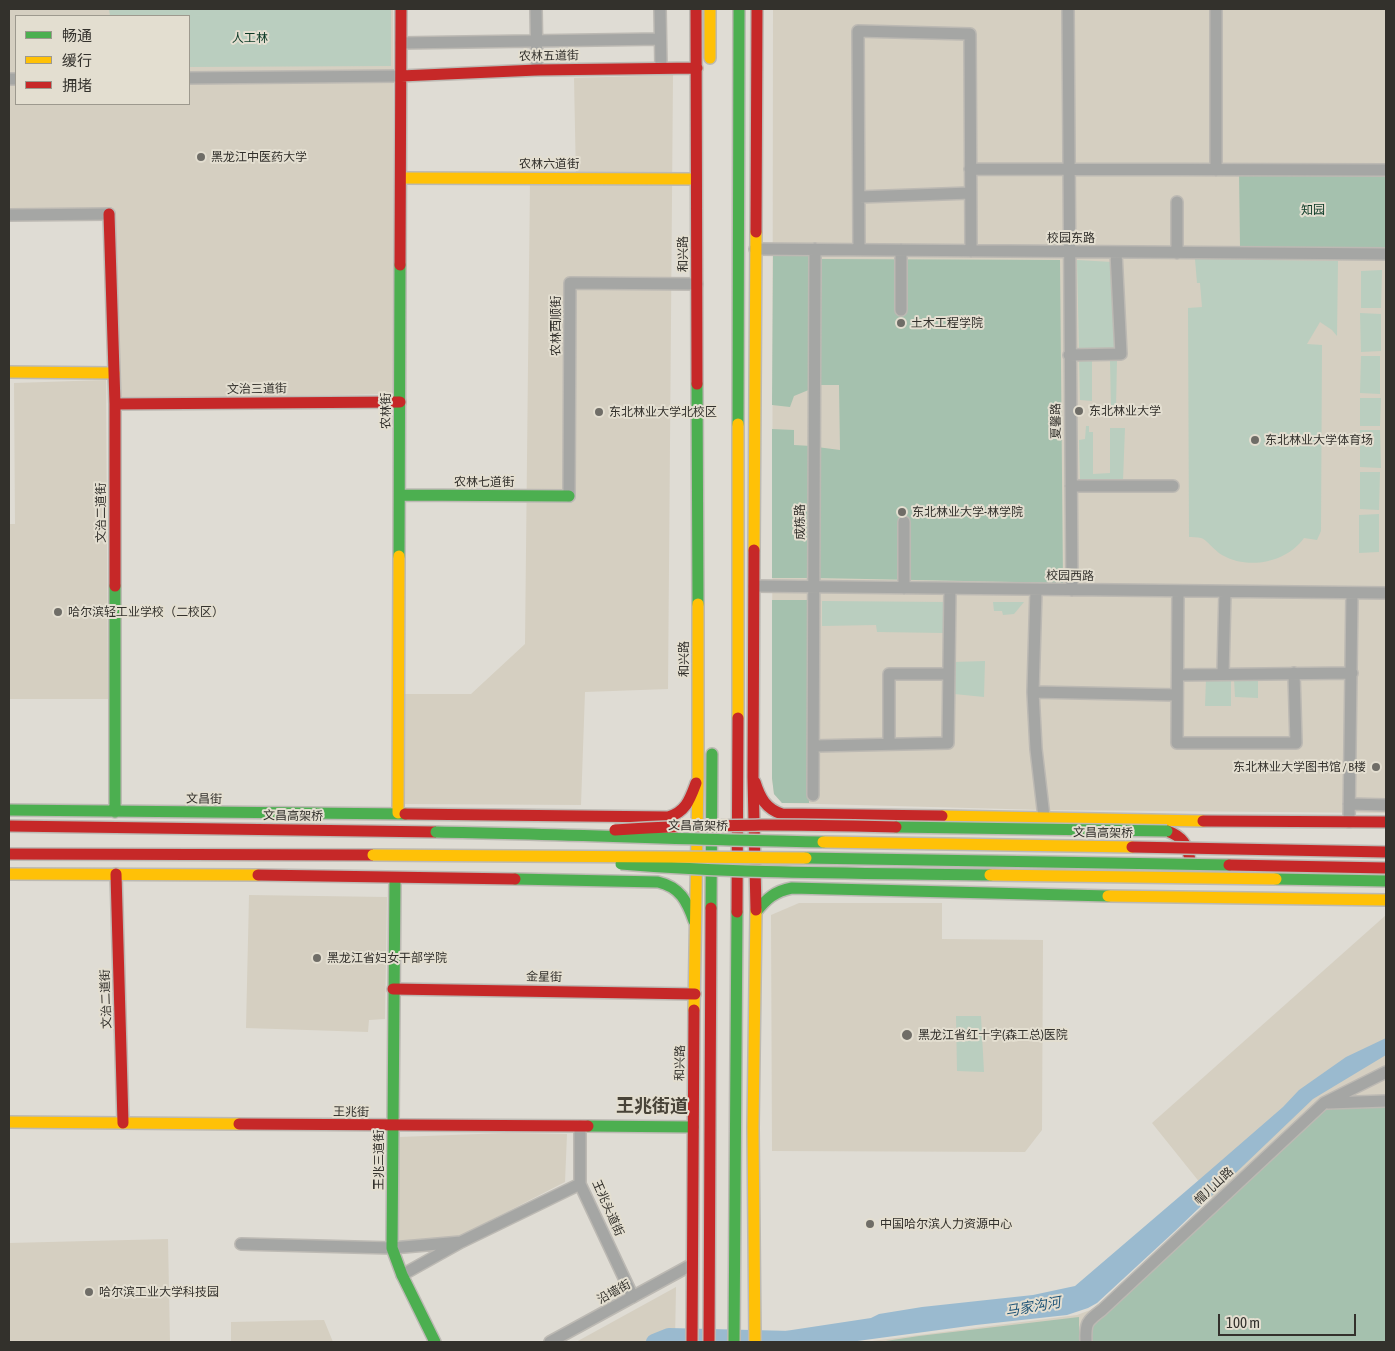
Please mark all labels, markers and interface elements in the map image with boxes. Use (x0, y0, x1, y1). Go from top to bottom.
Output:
legend (15, 15, 190, 105)
text: 畅通 (62, 27, 92, 44)
park label: 人工林 (232, 31, 268, 45)
street label: 农林五道街 (519, 48, 579, 64)
text: 缓行 (62, 52, 92, 69)
text: 拥堵 (62, 77, 92, 94)
place label: 黑龙江中医药大学 (211, 150, 307, 164)
marker: 黑龙江中医药大学 (195, 151, 207, 163)
street label: 农林六道街 (519, 157, 579, 171)
park label: 知园 (1301, 203, 1325, 217)
street label: 校园东路 (1047, 231, 1095, 245)
street label: 和兴路 (676, 236, 690, 272)
street label: 农林西顺街 (549, 296, 563, 356)
place label: 土木工程学院 (911, 316, 983, 330)
marker: 土木工程学院 (895, 317, 907, 329)
street label: 文治三道街 (227, 381, 287, 397)
street label: 农林街 (379, 393, 393, 429)
street label: 夏馨路 (1048, 403, 1064, 439)
place label: 东北林业大学 (1089, 404, 1161, 418)
place label: 东北林业大学北校区 (609, 405, 717, 419)
marker: 东北林业大学 (1073, 405, 1085, 417)
marker: 东北林业大学北校区 (593, 406, 605, 418)
place label: 东北林业大学体育场 (1265, 433, 1373, 447)
marker: 东北林业大学体育场 (1249, 434, 1261, 446)
street label: 农林七道街 (454, 475, 514, 489)
street label: 文治二道街 (94, 483, 108, 543)
street label: 成栋路 (793, 504, 807, 540)
place label: 东北林业大学-林学院 (912, 505, 1023, 519)
marker: 东北林业大学-林学院 (896, 506, 908, 518)
street label: 校园西路 (1046, 568, 1094, 584)
place label: 哈尔滨轻工业学校（二校区） (68, 605, 224, 619)
marker: 哈尔滨轻工业学校（二校区） (52, 606, 64, 618)
street label: 和兴路 (677, 641, 691, 677)
place label: 东北林业大学图书馆 / B楼 (1233, 760, 1366, 774)
marker: 东北林业大学图书馆 / B楼 (1370, 761, 1382, 773)
street label: 文昌街 (186, 791, 222, 807)
street label: 文昌高架桥 (263, 808, 323, 824)
street label: 文昌高架桥 (668, 818, 728, 834)
street label: 文昌高架桥 (1073, 825, 1133, 841)
place label: 黑龙江省妇女干部学院 (327, 951, 447, 965)
marker: 黑龙江省妇女干部学院 (311, 952, 323, 964)
street label: 文治二道街 (98, 969, 114, 1029)
street label: 金星街 (526, 969, 562, 985)
marker: 黑龙江省红十字(森工总)医院 (900, 1028, 914, 1042)
place label: 黑龙江省红十字(森工总)医院 (918, 1028, 1068, 1042)
street label: 和兴路 (672, 1045, 688, 1081)
district label: 王兆街道 (616, 1095, 688, 1117)
street label: 王兆街 (333, 1104, 369, 1120)
street label: 王兆三道街 (372, 1130, 386, 1190)
street label: 帽儿山路 (1192, 1164, 1236, 1208)
street label: 王兆头道街 (589, 1178, 627, 1238)
place label: 中国哈尔滨人力资源中心 (880, 1217, 1012, 1231)
marker: 中国哈尔滨人力资源中心 (864, 1218, 876, 1230)
street label: 沿墙街 (595, 1277, 633, 1307)
place label: 哈尔滨工业大学科技园 (99, 1285, 219, 1299)
marker: 哈尔滨工业大学科技园 (83, 1286, 95, 1298)
water label: 马家沟河 (1004, 1294, 1062, 1320)
scale bar (1220, 1304, 1358, 1336)
text: 100 m (1226, 1314, 1260, 1331)

